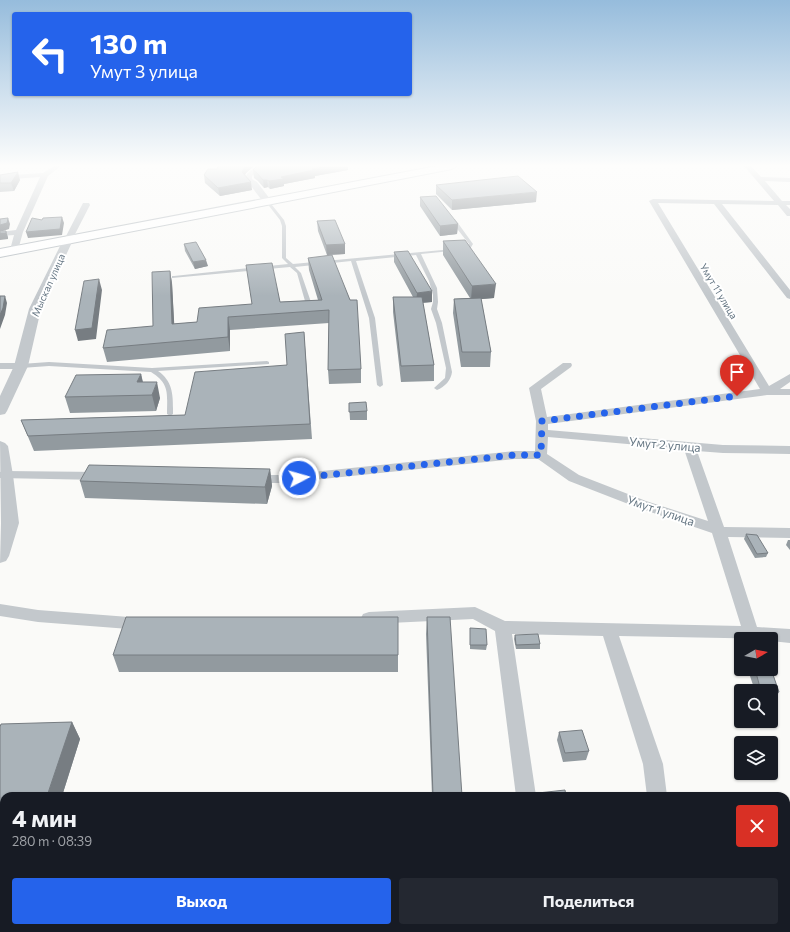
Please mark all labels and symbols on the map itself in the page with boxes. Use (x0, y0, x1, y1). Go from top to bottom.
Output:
street label: Мыскал улица (29, 252, 67, 318)
street label: Умут 11 улица (698, 261, 740, 321)
pin (720, 355, 754, 396)
street label: Умут 2 улица (629, 434, 701, 454)
position arrow (278, 457, 320, 499)
street label: Умут 1 улица (626, 492, 696, 528)
north arrow (734, 632, 778, 676)

